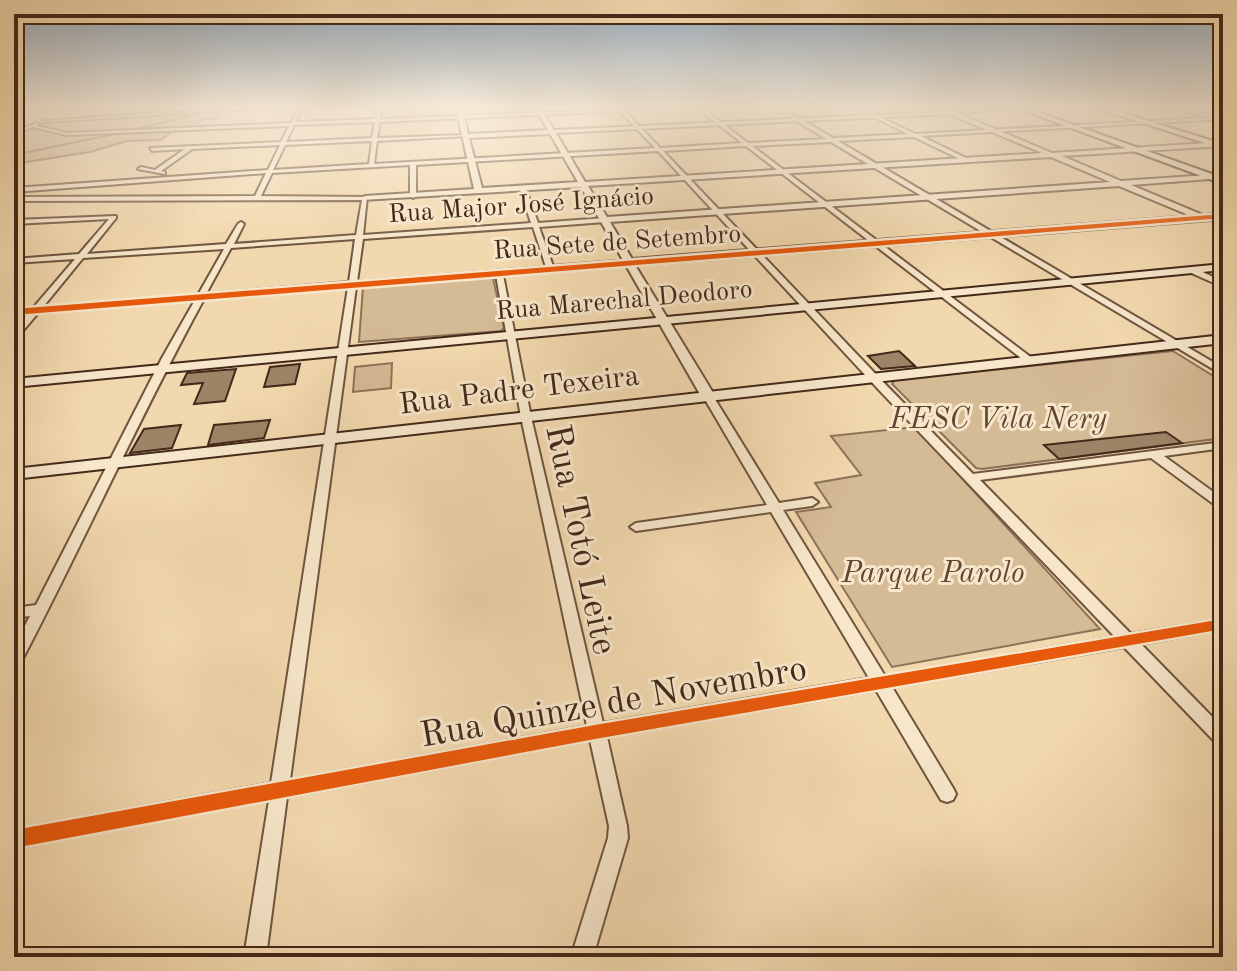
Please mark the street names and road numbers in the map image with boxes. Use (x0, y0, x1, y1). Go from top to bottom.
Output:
street label: Rua Major José Ignácio (387, 184, 655, 228)
street label: Rua Sete de Setembro (492, 221, 742, 265)
street label: Rua Marechal Deodoro (495, 277, 754, 325)
street label: Rua Padre Texeira (397, 361, 641, 421)
street label: Rua Totó Leite (537, 422, 621, 658)
street label: Rua Quinze de Novembro (418, 652, 810, 756)

